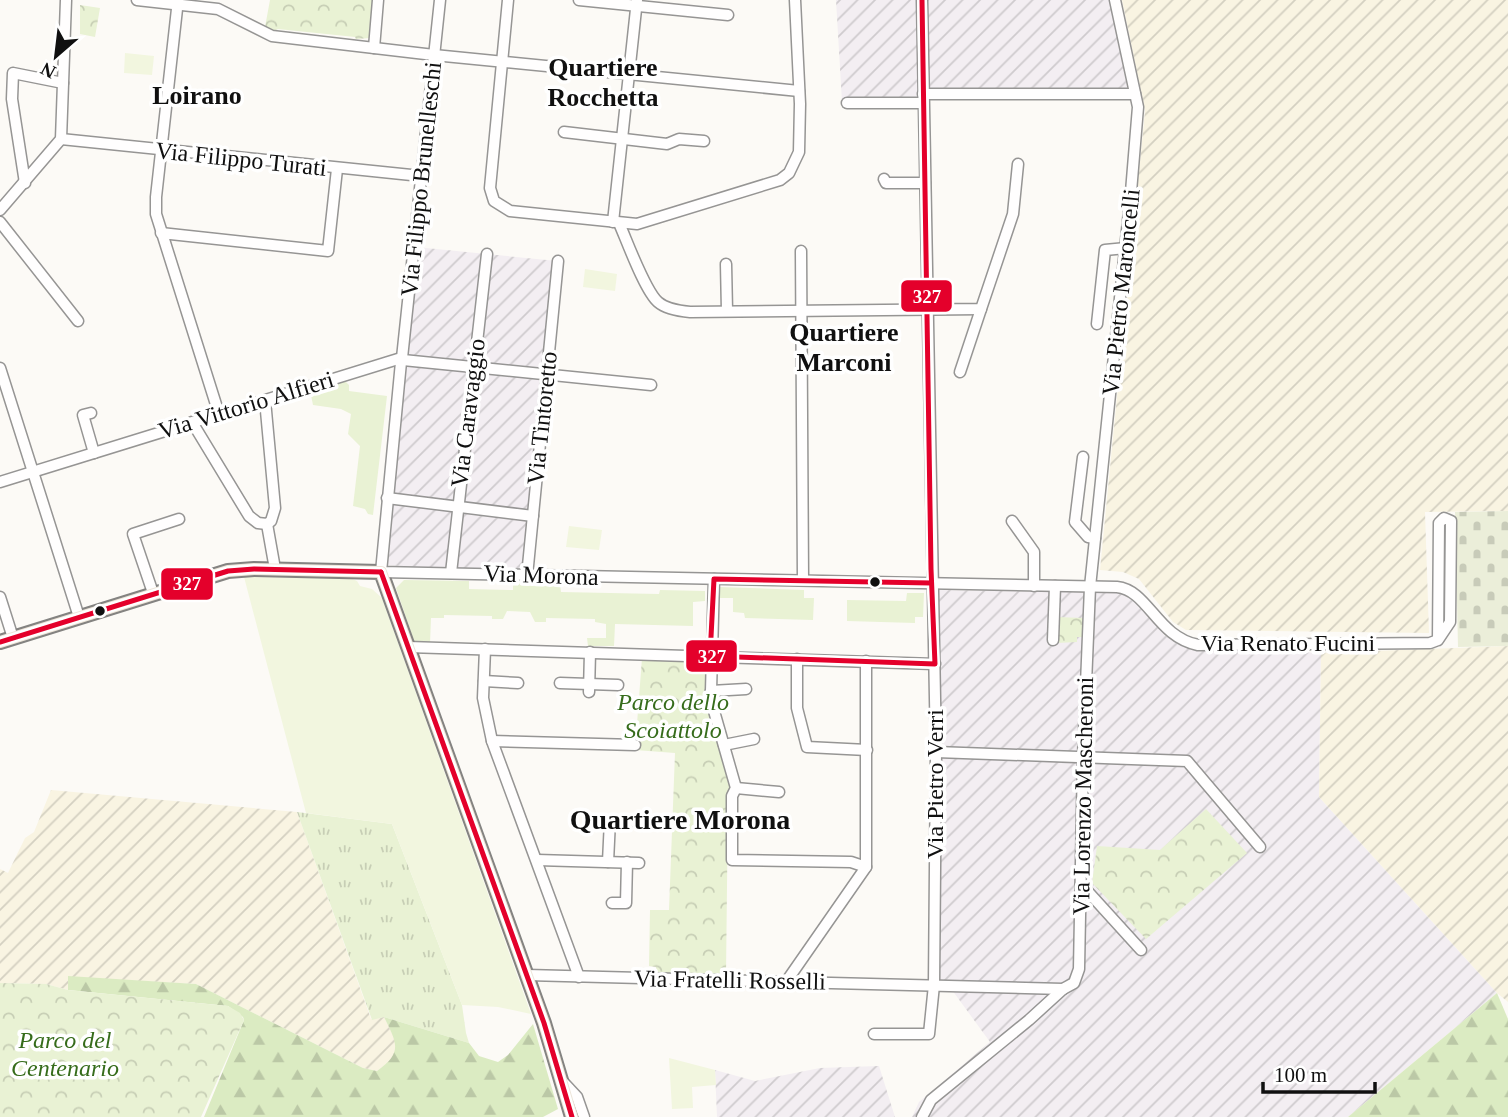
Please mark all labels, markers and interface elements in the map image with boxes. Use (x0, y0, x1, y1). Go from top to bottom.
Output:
north arrow (21, 21, 91, 91)
district label: Quartiere Rocchetta (547, 53, 659, 112)
text: N (37, 58, 59, 83)
street label: Via Filippo Brunelleschi (396, 60, 446, 298)
district label: Loirano (152, 81, 242, 110)
street label: Via Filippo Turati (154, 137, 328, 181)
street label: Via Pietro Maroncelli (1097, 187, 1145, 397)
line badge: 327 (900, 279, 953, 313)
text: 327 (913, 286, 942, 307)
district label: Quartiere Marconi (789, 318, 899, 377)
street label: Via Caravaggio (446, 337, 490, 489)
street label: Via Tintoretto (522, 350, 562, 486)
street label: Via Vittorio Alfieri (155, 366, 337, 444)
street label: Via Morona (483, 560, 599, 590)
line badge: 327 (160, 567, 214, 601)
text: 327 (173, 573, 202, 594)
unlabelled marker (868, 575, 882, 589)
unlabelled marker (93, 604, 107, 618)
street label: Via Renato Fucini (1201, 630, 1376, 656)
line badge: 327 (685, 639, 738, 673)
text: 327 (698, 646, 727, 667)
street label: Via Lorenzo Mascheroni (1068, 676, 1098, 915)
park label: Parco dello Scoiattolo (616, 689, 729, 743)
street label: Via Pietro Verri (922, 709, 948, 859)
district label: Quartiere Morona (570, 804, 790, 835)
street label: Via Fratelli Rosselli (634, 965, 826, 995)
park label: Parco del Centenario (11, 1027, 119, 1081)
scale bar (1263, 1050, 1375, 1094)
text: 100 m (1274, 1063, 1327, 1087)

